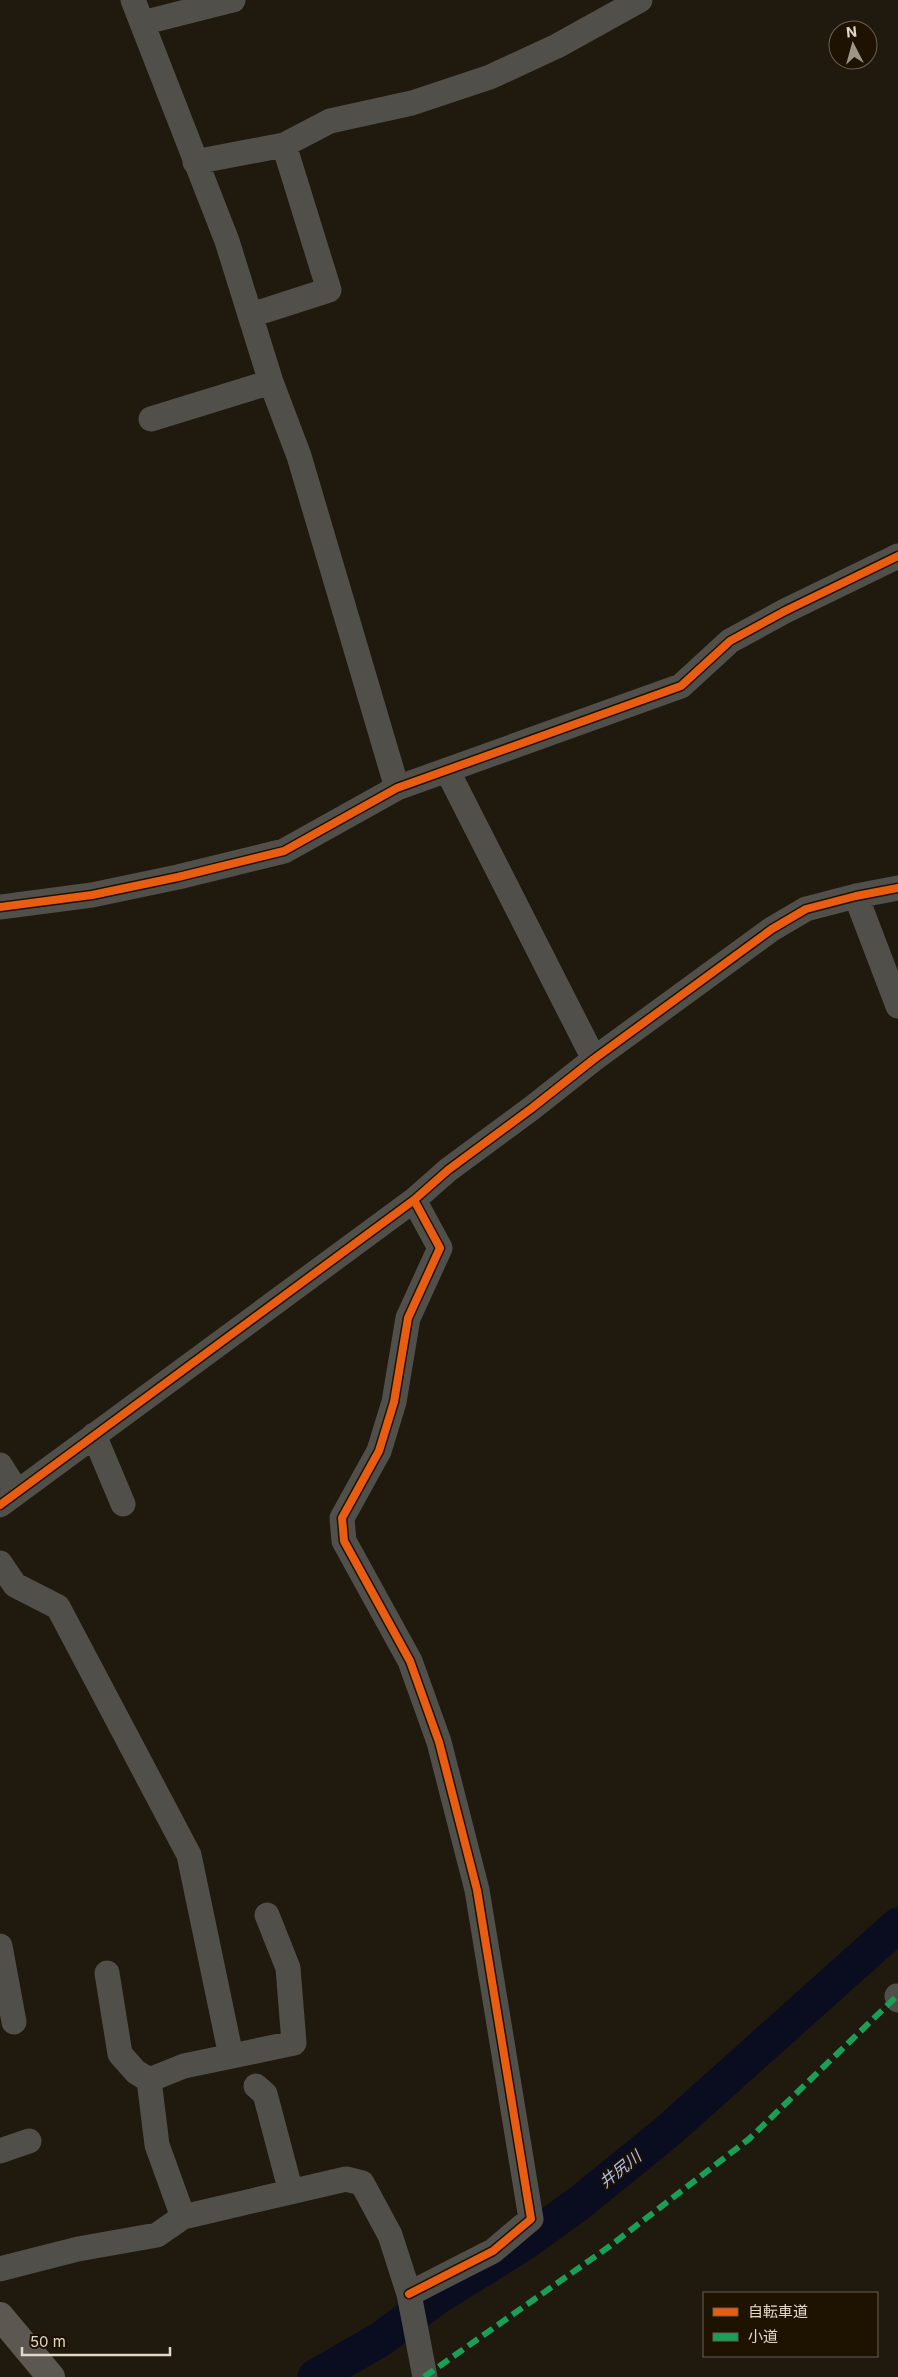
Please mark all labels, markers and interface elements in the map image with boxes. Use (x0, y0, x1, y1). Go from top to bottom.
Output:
north arrow (828, 20, 878, 70)
text: N (845, 23, 858, 41)
water label: 井尻川 (595, 2145, 646, 2192)
legend (703, 2292, 878, 2357)
text: 自転車道 (748, 2302, 808, 2321)
scale bar (22, 2324, 170, 2356)
text: 小道 (748, 2327, 778, 2346)
text: 50 m (30, 2332, 66, 2351)

